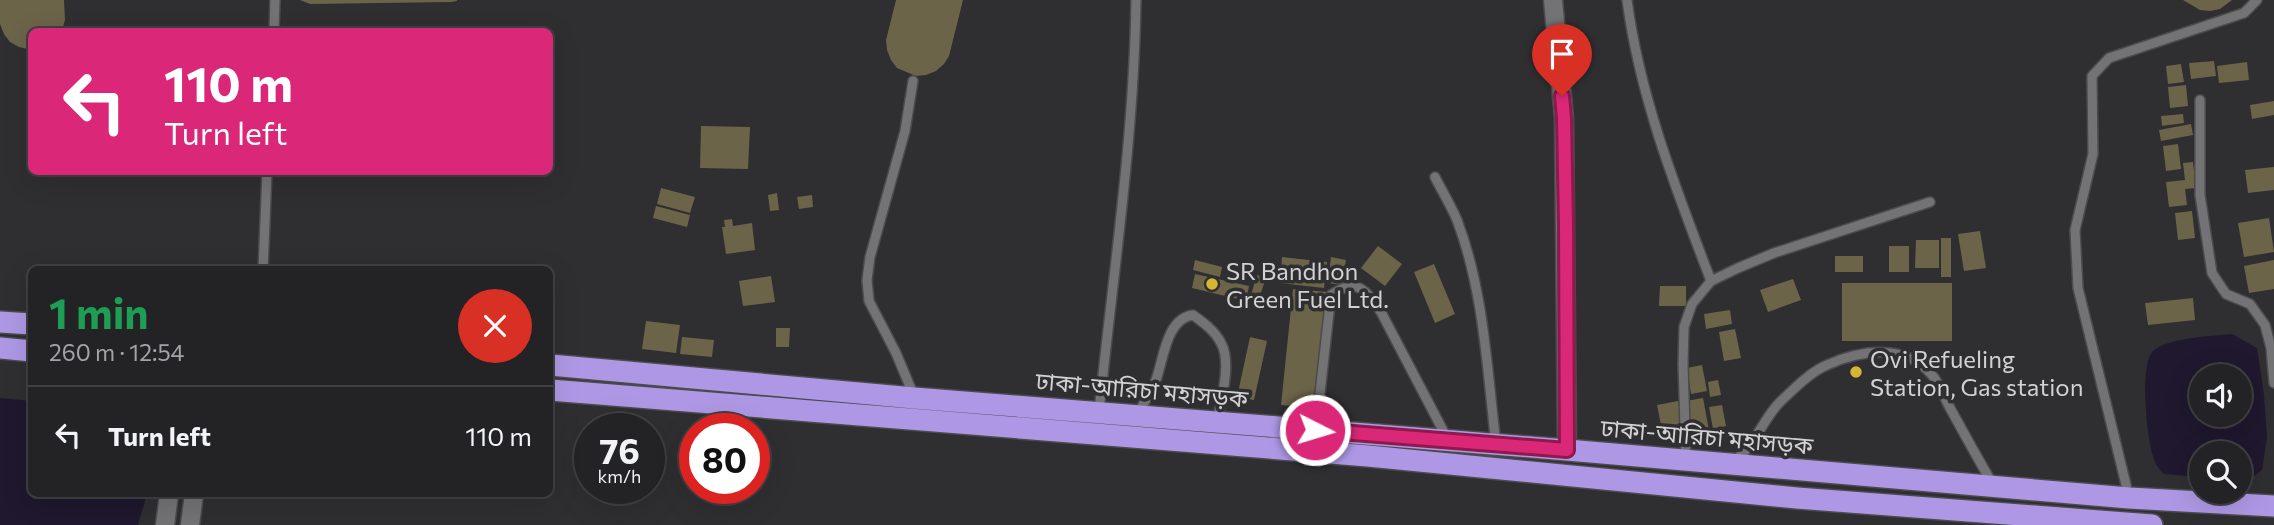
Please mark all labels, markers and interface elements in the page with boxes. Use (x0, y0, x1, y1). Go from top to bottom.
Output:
pin (1532, 24, 1592, 96)
icon: arrive (1543, 35, 1581, 73)
text: 110 m (164, 52, 293, 112)
icon: left (49, 56, 140, 147)
text: Turn left (164, 112, 288, 152)
place label: SR Bandhon Green Fuel Ltd. (1226, 256, 1389, 313)
marker: SR Bandhon Green Fuel Ltd. (1204, 276, 1220, 292)
text: 1 min (49, 286, 149, 338)
button: close (458, 289, 532, 363)
text: 260 m · 12:54 (49, 338, 184, 366)
place label: Ovi Refueling Station, Gas station (1870, 344, 2083, 401)
marker: Ovi Refueling Station, Gas station (1848, 364, 1864, 380)
map controls (2189, 364, 2252, 504)
button: sound (2189, 364, 2252, 427)
street label: ঢাকা-আরিচা মহাসড়ক (1034, 365, 1250, 413)
position arrow (1278, 393, 1352, 467)
street label: ঢাকা-আরিচা মহাসড়ক (1599, 412, 1815, 460)
speed limit sign: 80 (679, 413, 770, 504)
icon: left (49, 416, 87, 454)
text: Turn left (108, 420, 211, 451)
text: 110 m (465, 420, 532, 451)
text: 76 (599, 428, 640, 471)
button: search (2189, 441, 2252, 504)
text: km/h (598, 465, 641, 487)

